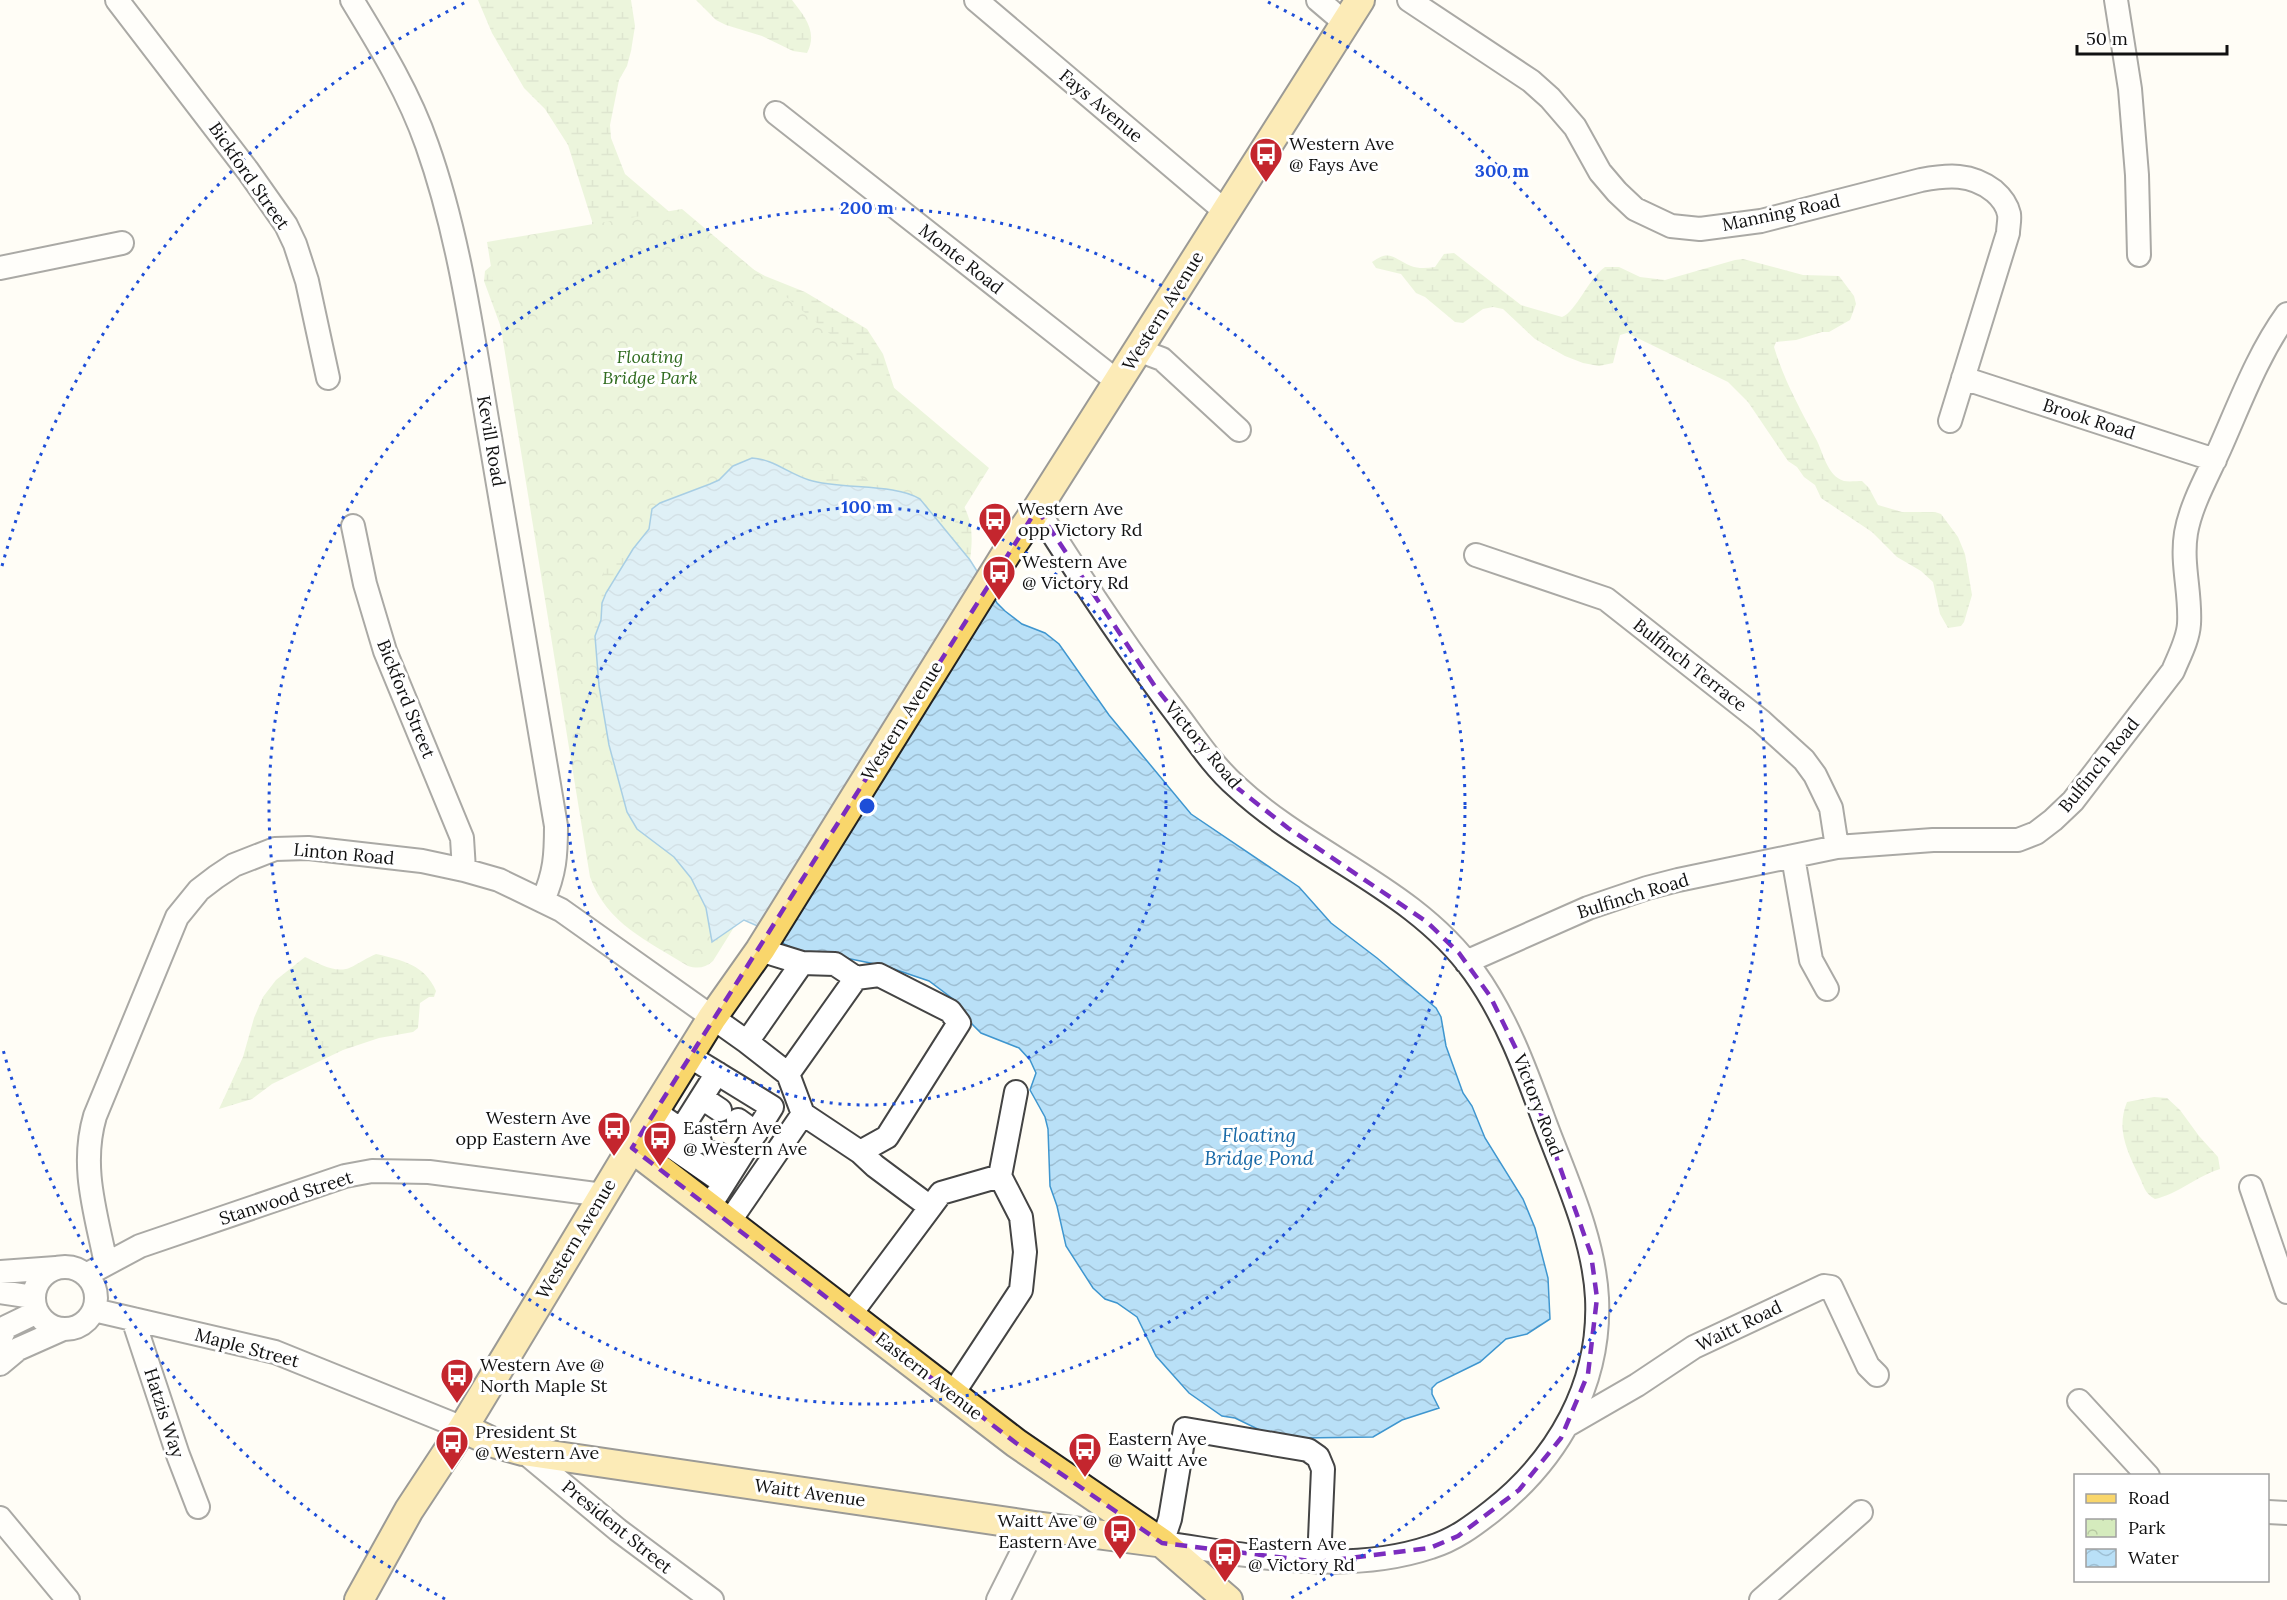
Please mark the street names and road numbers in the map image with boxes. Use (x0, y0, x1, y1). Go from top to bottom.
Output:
street label: Fays Avenue (1055, 64, 1148, 147)
street label: Bickford Street (204, 117, 295, 234)
street label: Manning Road (1720, 189, 1842, 236)
street label: Monte Road (914, 218, 1008, 299)
street label: Western Avenue (1117, 247, 1209, 375)
street label: Brook Road (2040, 393, 2139, 444)
street label: Kevill Road (472, 394, 511, 489)
street label: Bulfinch Terrace (1629, 613, 1752, 716)
street label: Bickford Street (372, 636, 441, 762)
street label: Western Avenue (856, 657, 948, 785)
street label: Victory Road (1159, 695, 1247, 793)
street label: Bulfinch Road (2053, 712, 2144, 817)
street label: Linton Road (293, 838, 396, 869)
street label: Bulfinch Road (1574, 868, 1692, 923)
street label: Victory Road (1508, 1050, 1569, 1159)
street label: Stanwood Street (216, 1165, 355, 1230)
street label: Western Avenue (531, 1174, 621, 1303)
street label: Waitt Road (1692, 1295, 1786, 1356)
street label: Maple Street (192, 1323, 302, 1372)
street label: Eastern Avenue (871, 1326, 988, 1425)
street label: Hatzis Way (139, 1365, 190, 1461)
street label: Waitt Avenue (753, 1473, 867, 1512)
street label: President Street (557, 1475, 677, 1578)

